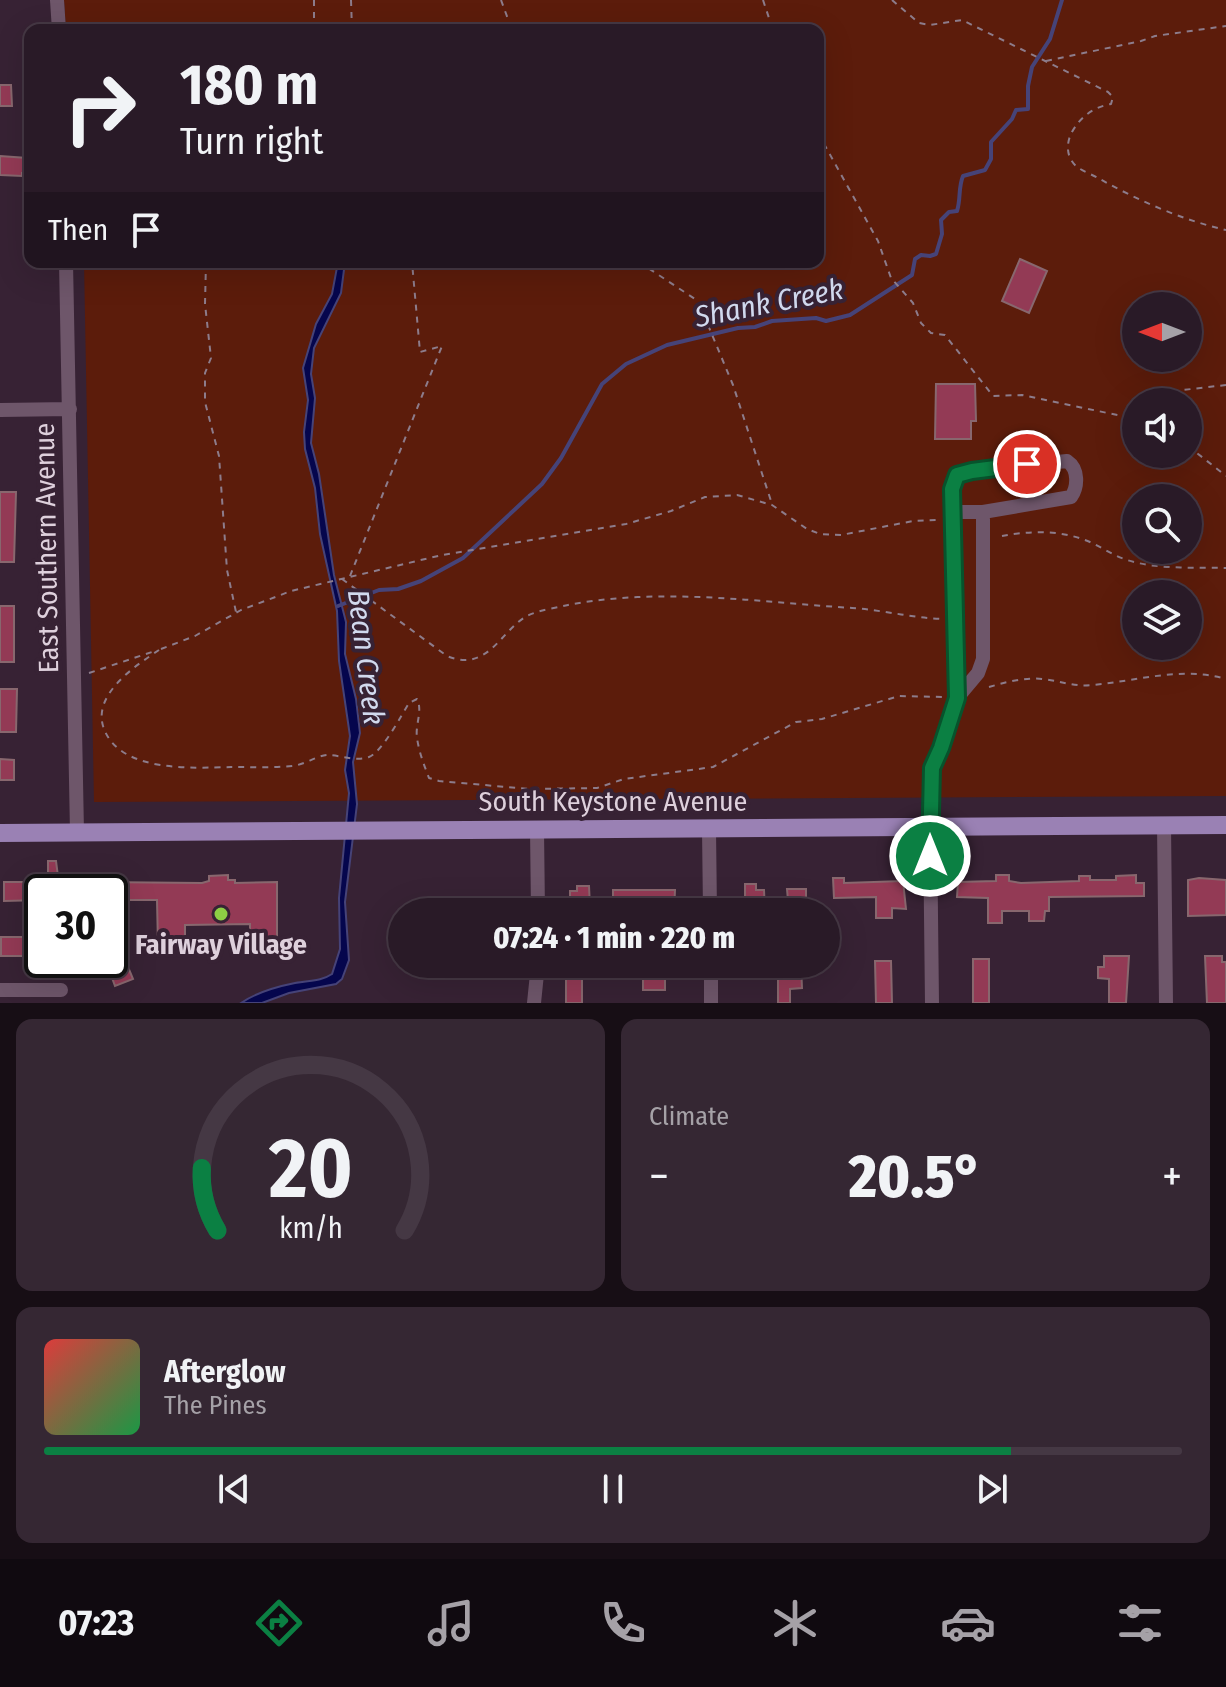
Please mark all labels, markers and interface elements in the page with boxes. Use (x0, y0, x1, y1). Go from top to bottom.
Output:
text: 180 m (180, 52, 318, 119)
icon: right (48, 56, 152, 160)
text: Turn right (180, 120, 323, 164)
icon: arrive (124, 208, 168, 252)
text: Then (48, 212, 108, 248)
water label: Shank Creek (691, 271, 847, 335)
north arrow (1122, 292, 1202, 372)
map controls (1122, 292, 1202, 660)
button: sound (1122, 388, 1202, 468)
street label: East Southern Avenue (28, 423, 65, 673)
pin (993, 430, 1061, 498)
icon: arrive (1005, 442, 1049, 486)
button: search (1122, 484, 1202, 564)
button: layers (1122, 580, 1202, 660)
water label: Bean Creek (340, 587, 392, 727)
street label: South Keystone Avenue (479, 785, 747, 818)
position arrow (888, 814, 972, 898)
speed limit sign: 30 (24, 874, 128, 978)
marker: Fairway Village (212, 905, 230, 923)
text: 07:24 · 1 min · 220 m (493, 920, 735, 956)
place label: Fairway Village (135, 928, 307, 961)
text: Climate (649, 1101, 729, 1132)
text: 20 (268, 1119, 352, 1219)
text: 20.5° (849, 1141, 982, 1213)
text: − (649, 1150, 669, 1203)
text: + (1162, 1150, 1182, 1203)
text: km/h (279, 1211, 342, 1246)
text: Afterglow (164, 1354, 286, 1390)
text: The Pines (164, 1390, 267, 1421)
icon: previous (212, 1467, 256, 1511)
icon: pause (591, 1467, 635, 1511)
icon: next (970, 1467, 1014, 1511)
icon: directions (251, 1595, 307, 1651)
icon: music (423, 1595, 479, 1651)
icon: phone (595, 1595, 651, 1651)
icon: climate (767, 1595, 823, 1651)
icon: car (940, 1595, 996, 1651)
icon: filters (1112, 1595, 1168, 1651)
text: 07:23 (58, 1601, 134, 1645)

